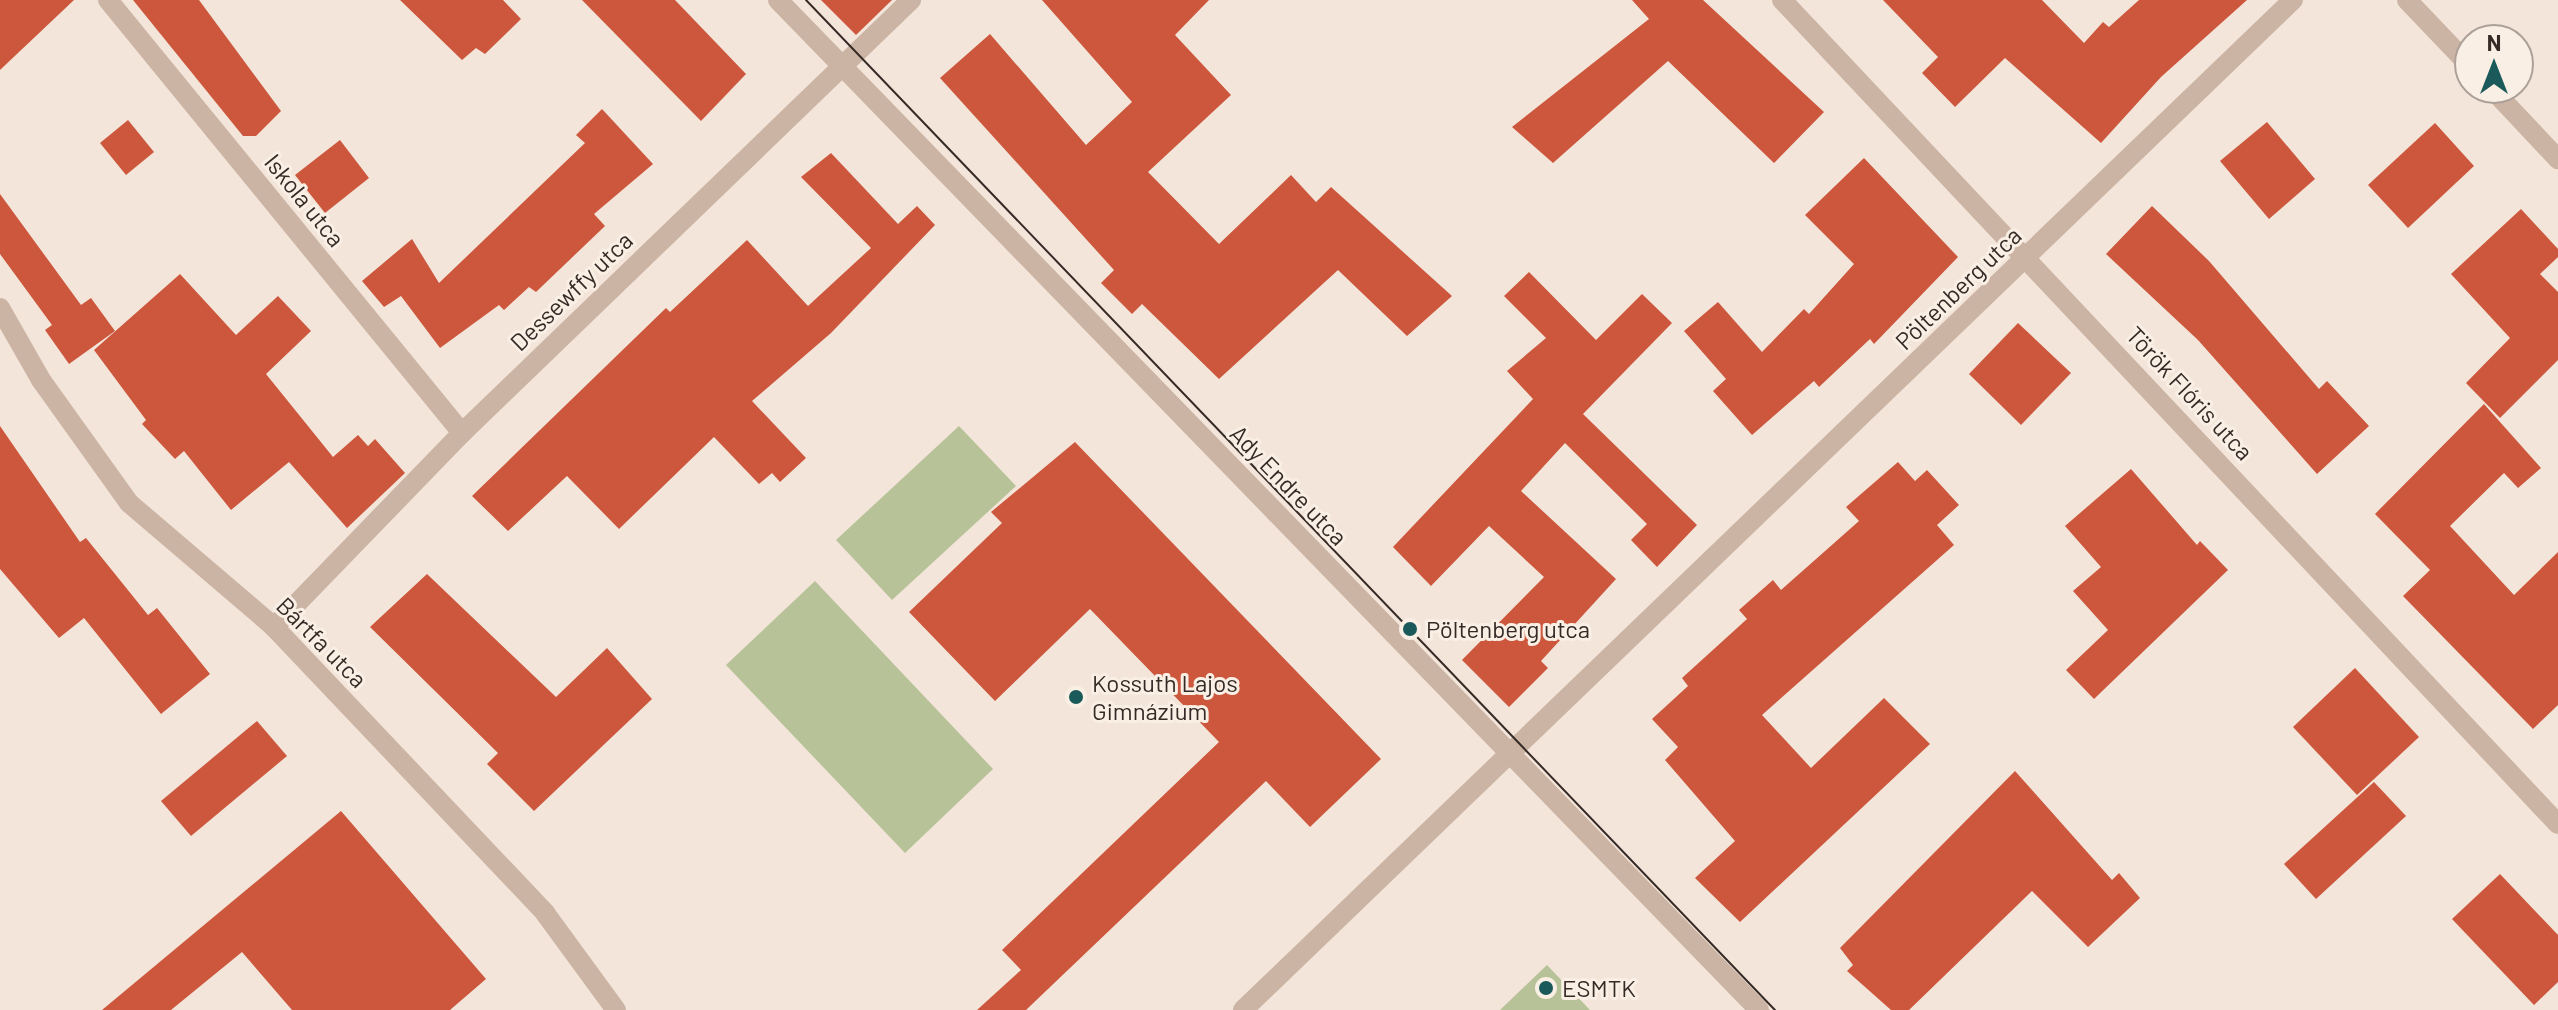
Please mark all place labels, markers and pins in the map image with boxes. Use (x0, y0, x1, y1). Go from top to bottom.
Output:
place label: Pöltenberg utca (1426, 615, 1590, 643)
marker: Pöltenberg utca (1401, 620, 1419, 638)
place label: Kossuth Lajos Gimnázium (1092, 669, 1238, 725)
marker: Kossuth Lajos Gimnázium (1067, 688, 1085, 706)
place label: ESMTK (1562, 974, 1636, 1002)
marker: ESMTK (1537, 979, 1555, 997)

